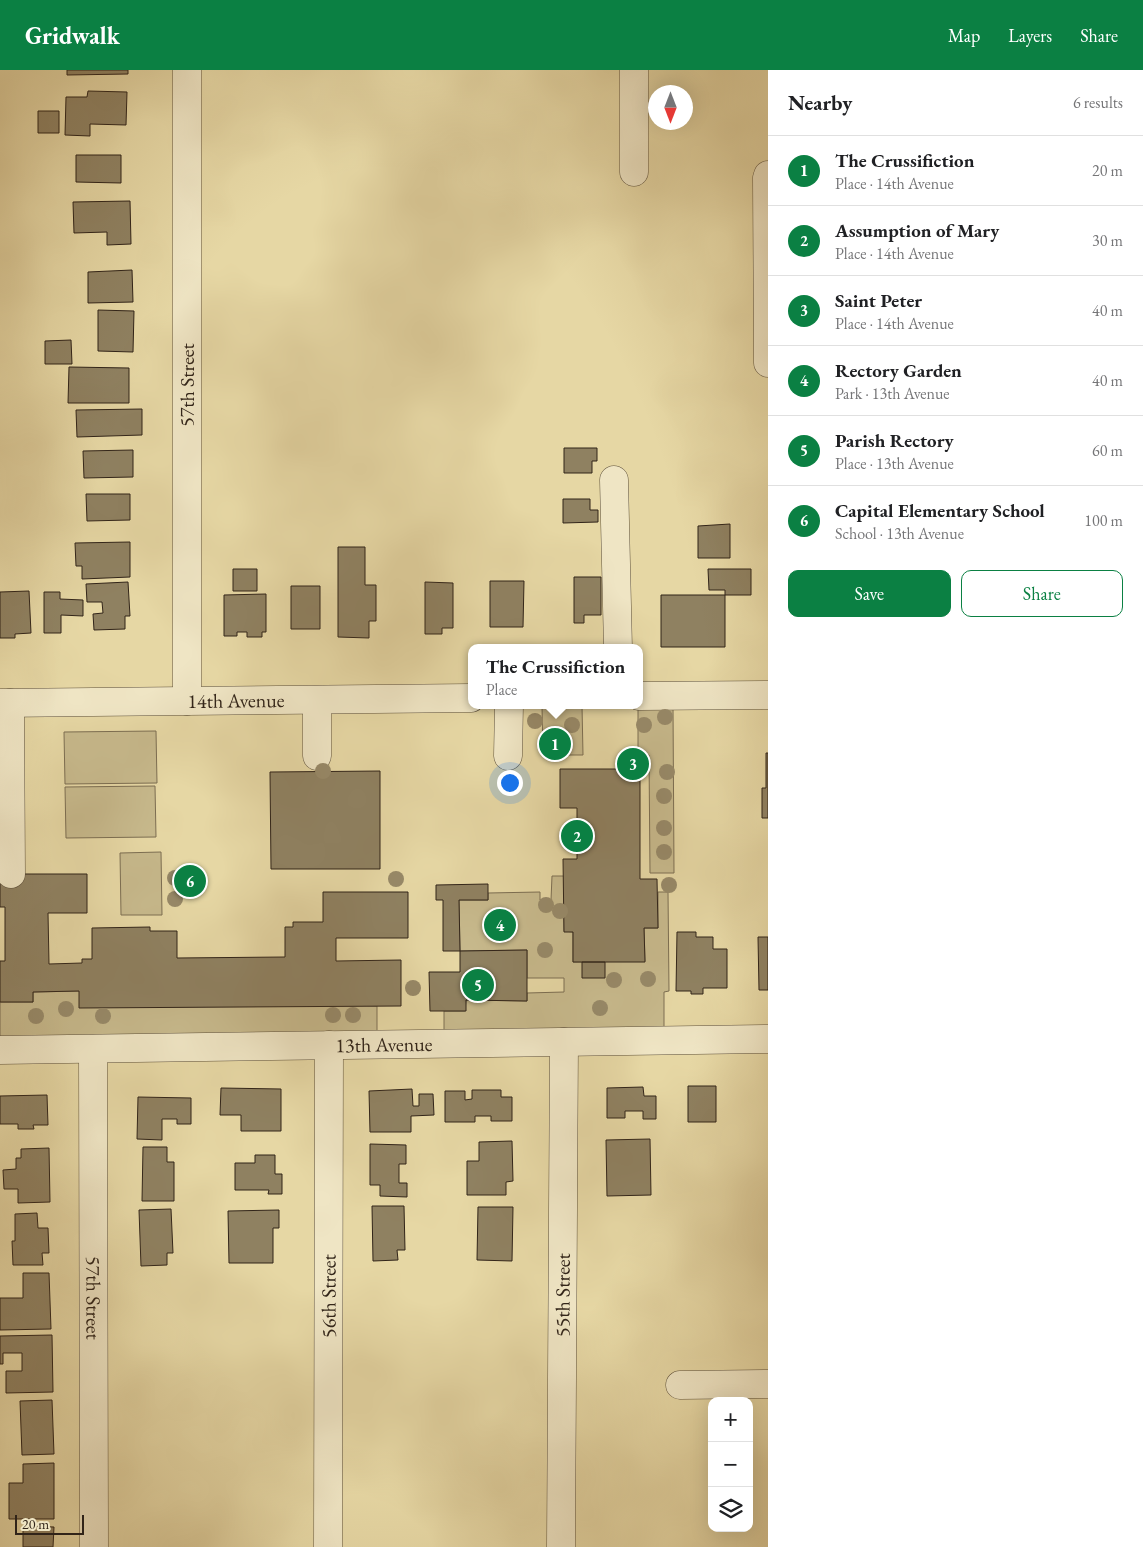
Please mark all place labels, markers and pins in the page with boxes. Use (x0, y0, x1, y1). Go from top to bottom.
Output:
pin: 1 (539, 725, 571, 763)
pin: 3 (617, 745, 649, 783)
pin: 2 (561, 817, 593, 855)
pin: 6 (174, 862, 206, 900)
pin: 4 (484, 906, 516, 944)
pin: 5 (462, 966, 494, 1004)

